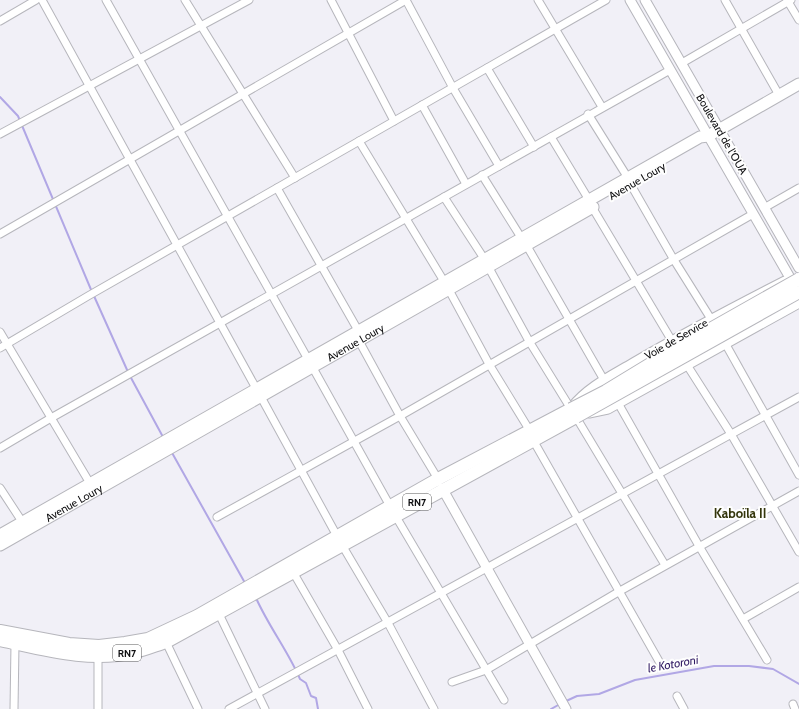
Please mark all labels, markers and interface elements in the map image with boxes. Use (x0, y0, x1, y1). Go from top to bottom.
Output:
street label: Boulevard de l'OUA (693, 91, 751, 177)
street label: Avenue Loury (606, 159, 668, 203)
street label: Voie de Service (642, 315, 710, 363)
street label: Avenue Loury (324, 320, 387, 364)
street label: Avenue Loury (43, 481, 105, 525)
road number: RN7 (403, 494, 431, 510)
district label: Kaboïla II (714, 505, 766, 521)
road number: RN7 (113, 645, 141, 661)
water label: le Kotoroni (646, 652, 700, 675)

